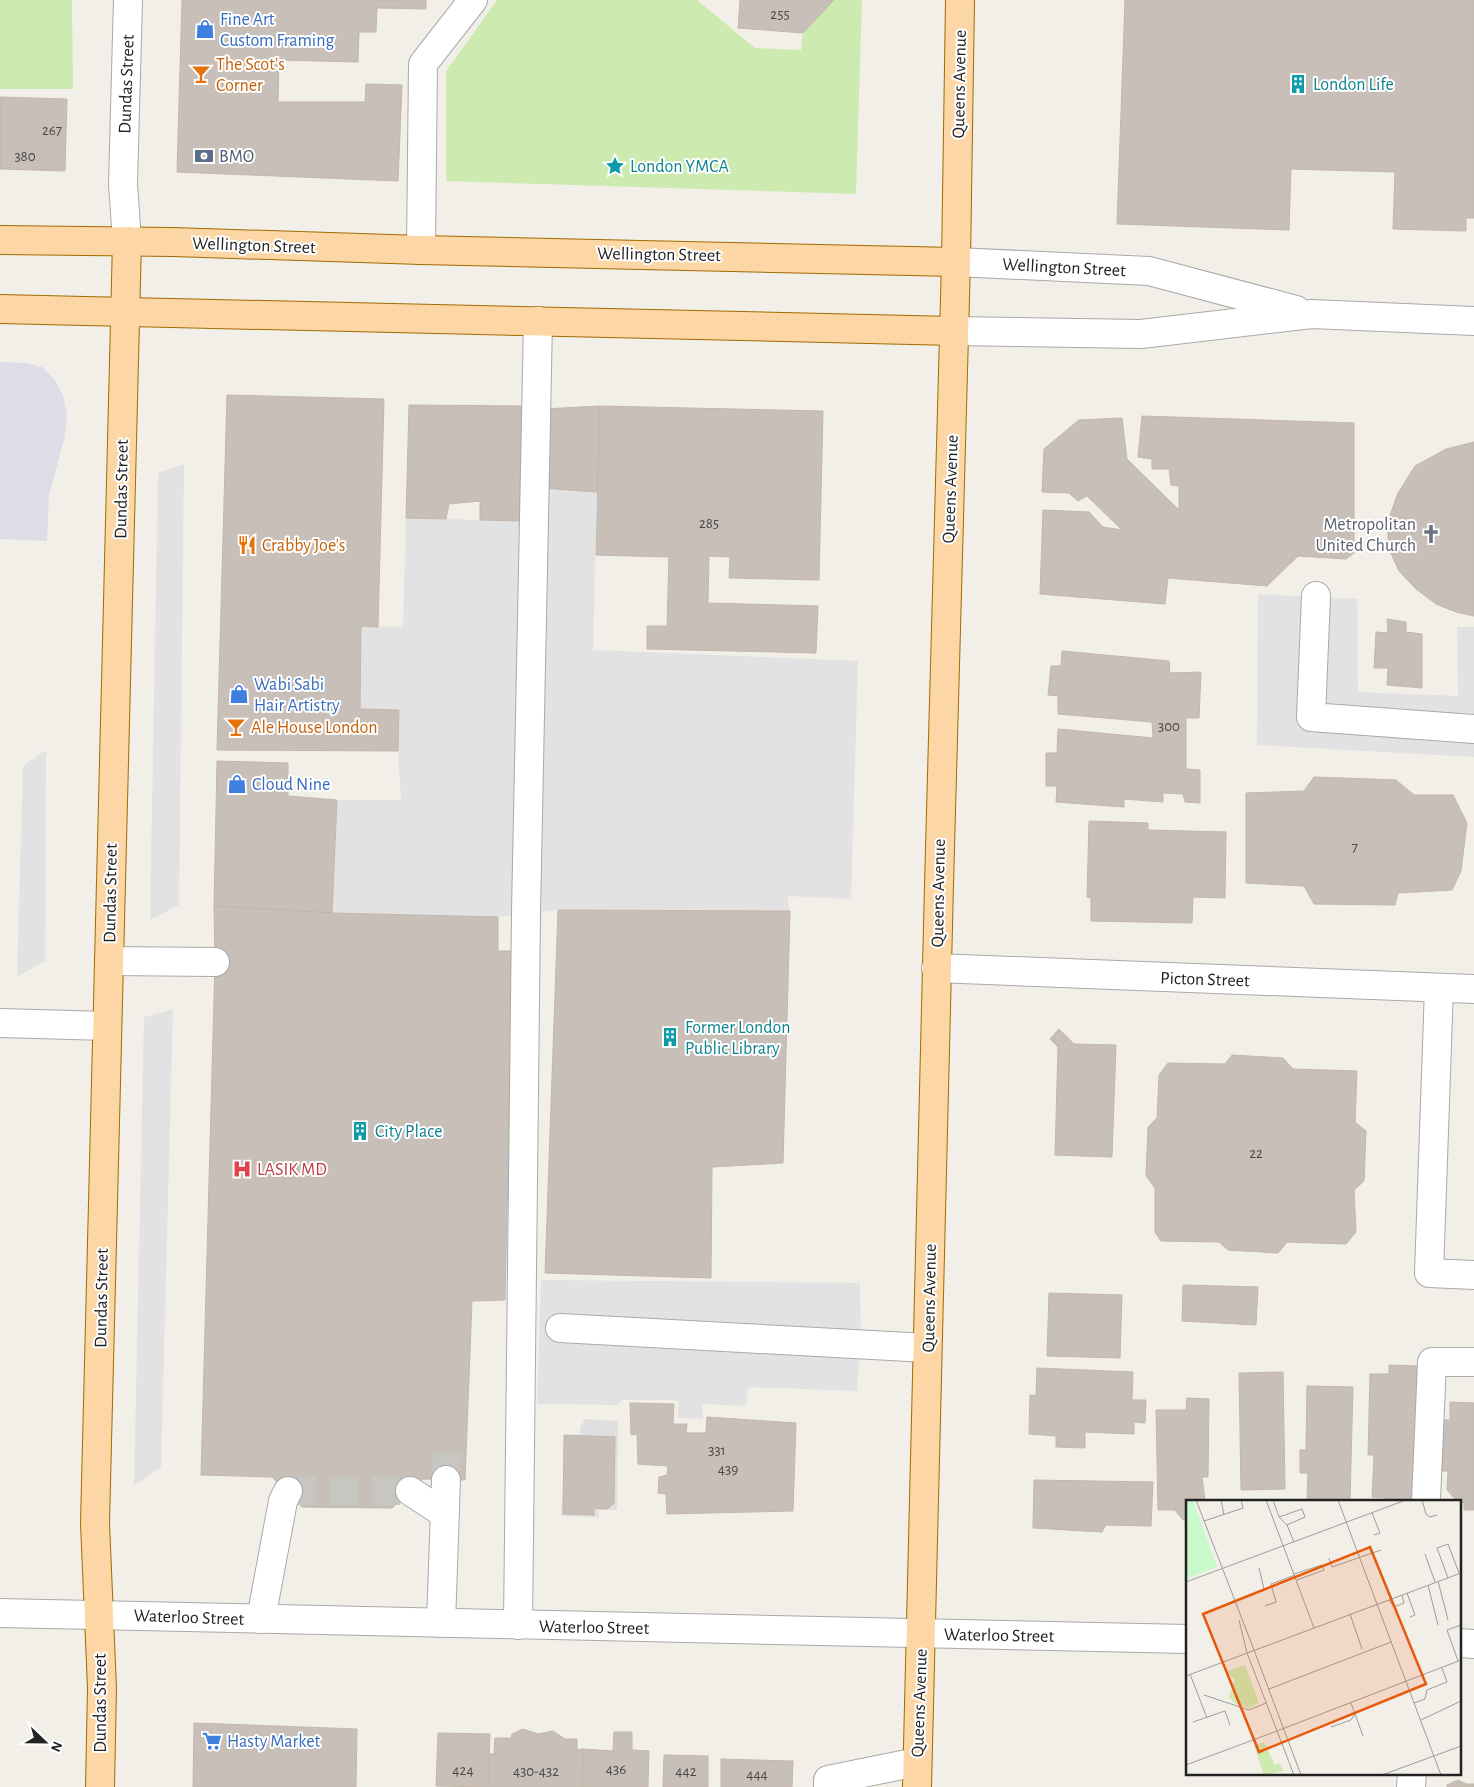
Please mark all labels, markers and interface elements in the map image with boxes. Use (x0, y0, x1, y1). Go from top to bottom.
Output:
house number: 255 (770, 7, 790, 22)
place label: Fine Art Custom Framing (220, 11, 334, 50)
shop icon: Fine Art Custom Framing (194, 18, 216, 40)
street label: Queens Avenue (950, 30, 970, 138)
street label: Dundas Street (116, 34, 138, 134)
place label: The Scot's Corner (216, 56, 285, 95)
bar icon: The Scot's Corner (190, 63, 212, 85)
building icon: London Life (1287, 73, 1309, 95)
place label: London Life (1313, 76, 1394, 94)
house number: 267 (42, 123, 62, 138)
bank icon: BMO (193, 145, 215, 167)
place label: BMO (219, 148, 254, 166)
house number: 380 (14, 149, 36, 164)
place icon: London YMCA (604, 155, 626, 177)
place label: London YMCA (630, 158, 729, 176)
street label: Wellington Street (192, 235, 316, 257)
street label: Wellington Street (597, 245, 721, 265)
street label: Wellington Street (1002, 256, 1126, 280)
street label: Queens Avenue (940, 434, 962, 544)
street label: Dundas Street (112, 439, 132, 539)
house number: 285 (699, 516, 719, 531)
place label: Metropolitan United Church (1316, 516, 1416, 555)
church icon: Metropolitan United Church (1420, 523, 1442, 545)
restaurant icon: Crabby Joe's (236, 534, 258, 556)
place label: Crabby Joe's (262, 537, 345, 555)
place label: Wabi Sabi Hair Artistry (254, 676, 340, 715)
shop icon: Wabi Sabi Hair Artistry (228, 683, 250, 705)
bar icon: Ale House London (225, 716, 247, 738)
place label: Ale House London (251, 719, 377, 737)
house number: 300 (1158, 719, 1180, 734)
shop icon: Cloud Nine (226, 773, 248, 795)
place label: Cloud Nine (252, 776, 330, 794)
street label: Queens Avenue (929, 839, 949, 947)
house number: 7 (1352, 840, 1358, 855)
street label: Dundas Street (101, 843, 121, 943)
street label: Picton Street (1160, 969, 1250, 991)
place label: Former London Public Library (685, 1019, 791, 1058)
building icon: Former London Public Library (659, 1026, 681, 1048)
building icon: City Place (349, 1120, 371, 1142)
place label: City Place (375, 1123, 442, 1141)
house number: 22 (1249, 1146, 1263, 1161)
hospital icon: LASIK MD (231, 1158, 253, 1180)
place label: LASIK MD (257, 1161, 327, 1179)
street label: Queens Avenue (920, 1244, 940, 1352)
street label: Dundas Street (92, 1248, 112, 1348)
house number: 331 (708, 1443, 726, 1458)
house number: 439 (718, 1462, 738, 1477)
inset map (1186, 1500, 1462, 1774)
street label: Waterloo Street (133, 1607, 245, 1629)
street label: Waterloo Street (539, 1618, 650, 1638)
street label: Waterloo Street (944, 1626, 1055, 1646)
street label: Queens Avenue (909, 1648, 931, 1758)
street label: Dundas Street (92, 1653, 110, 1753)
north arrow (20, 1717, 70, 1767)
supermarket icon: Hasty Market (201, 1730, 223, 1752)
place label: Hasty Market (227, 1733, 321, 1751)
text: N (48, 1739, 64, 1754)
house number: 436 (606, 1762, 626, 1777)
house number: 424 (452, 1763, 474, 1778)
house number: 430-432 (513, 1764, 559, 1779)
house number: 442 (675, 1764, 697, 1779)
house number: 444 (746, 1767, 768, 1782)

